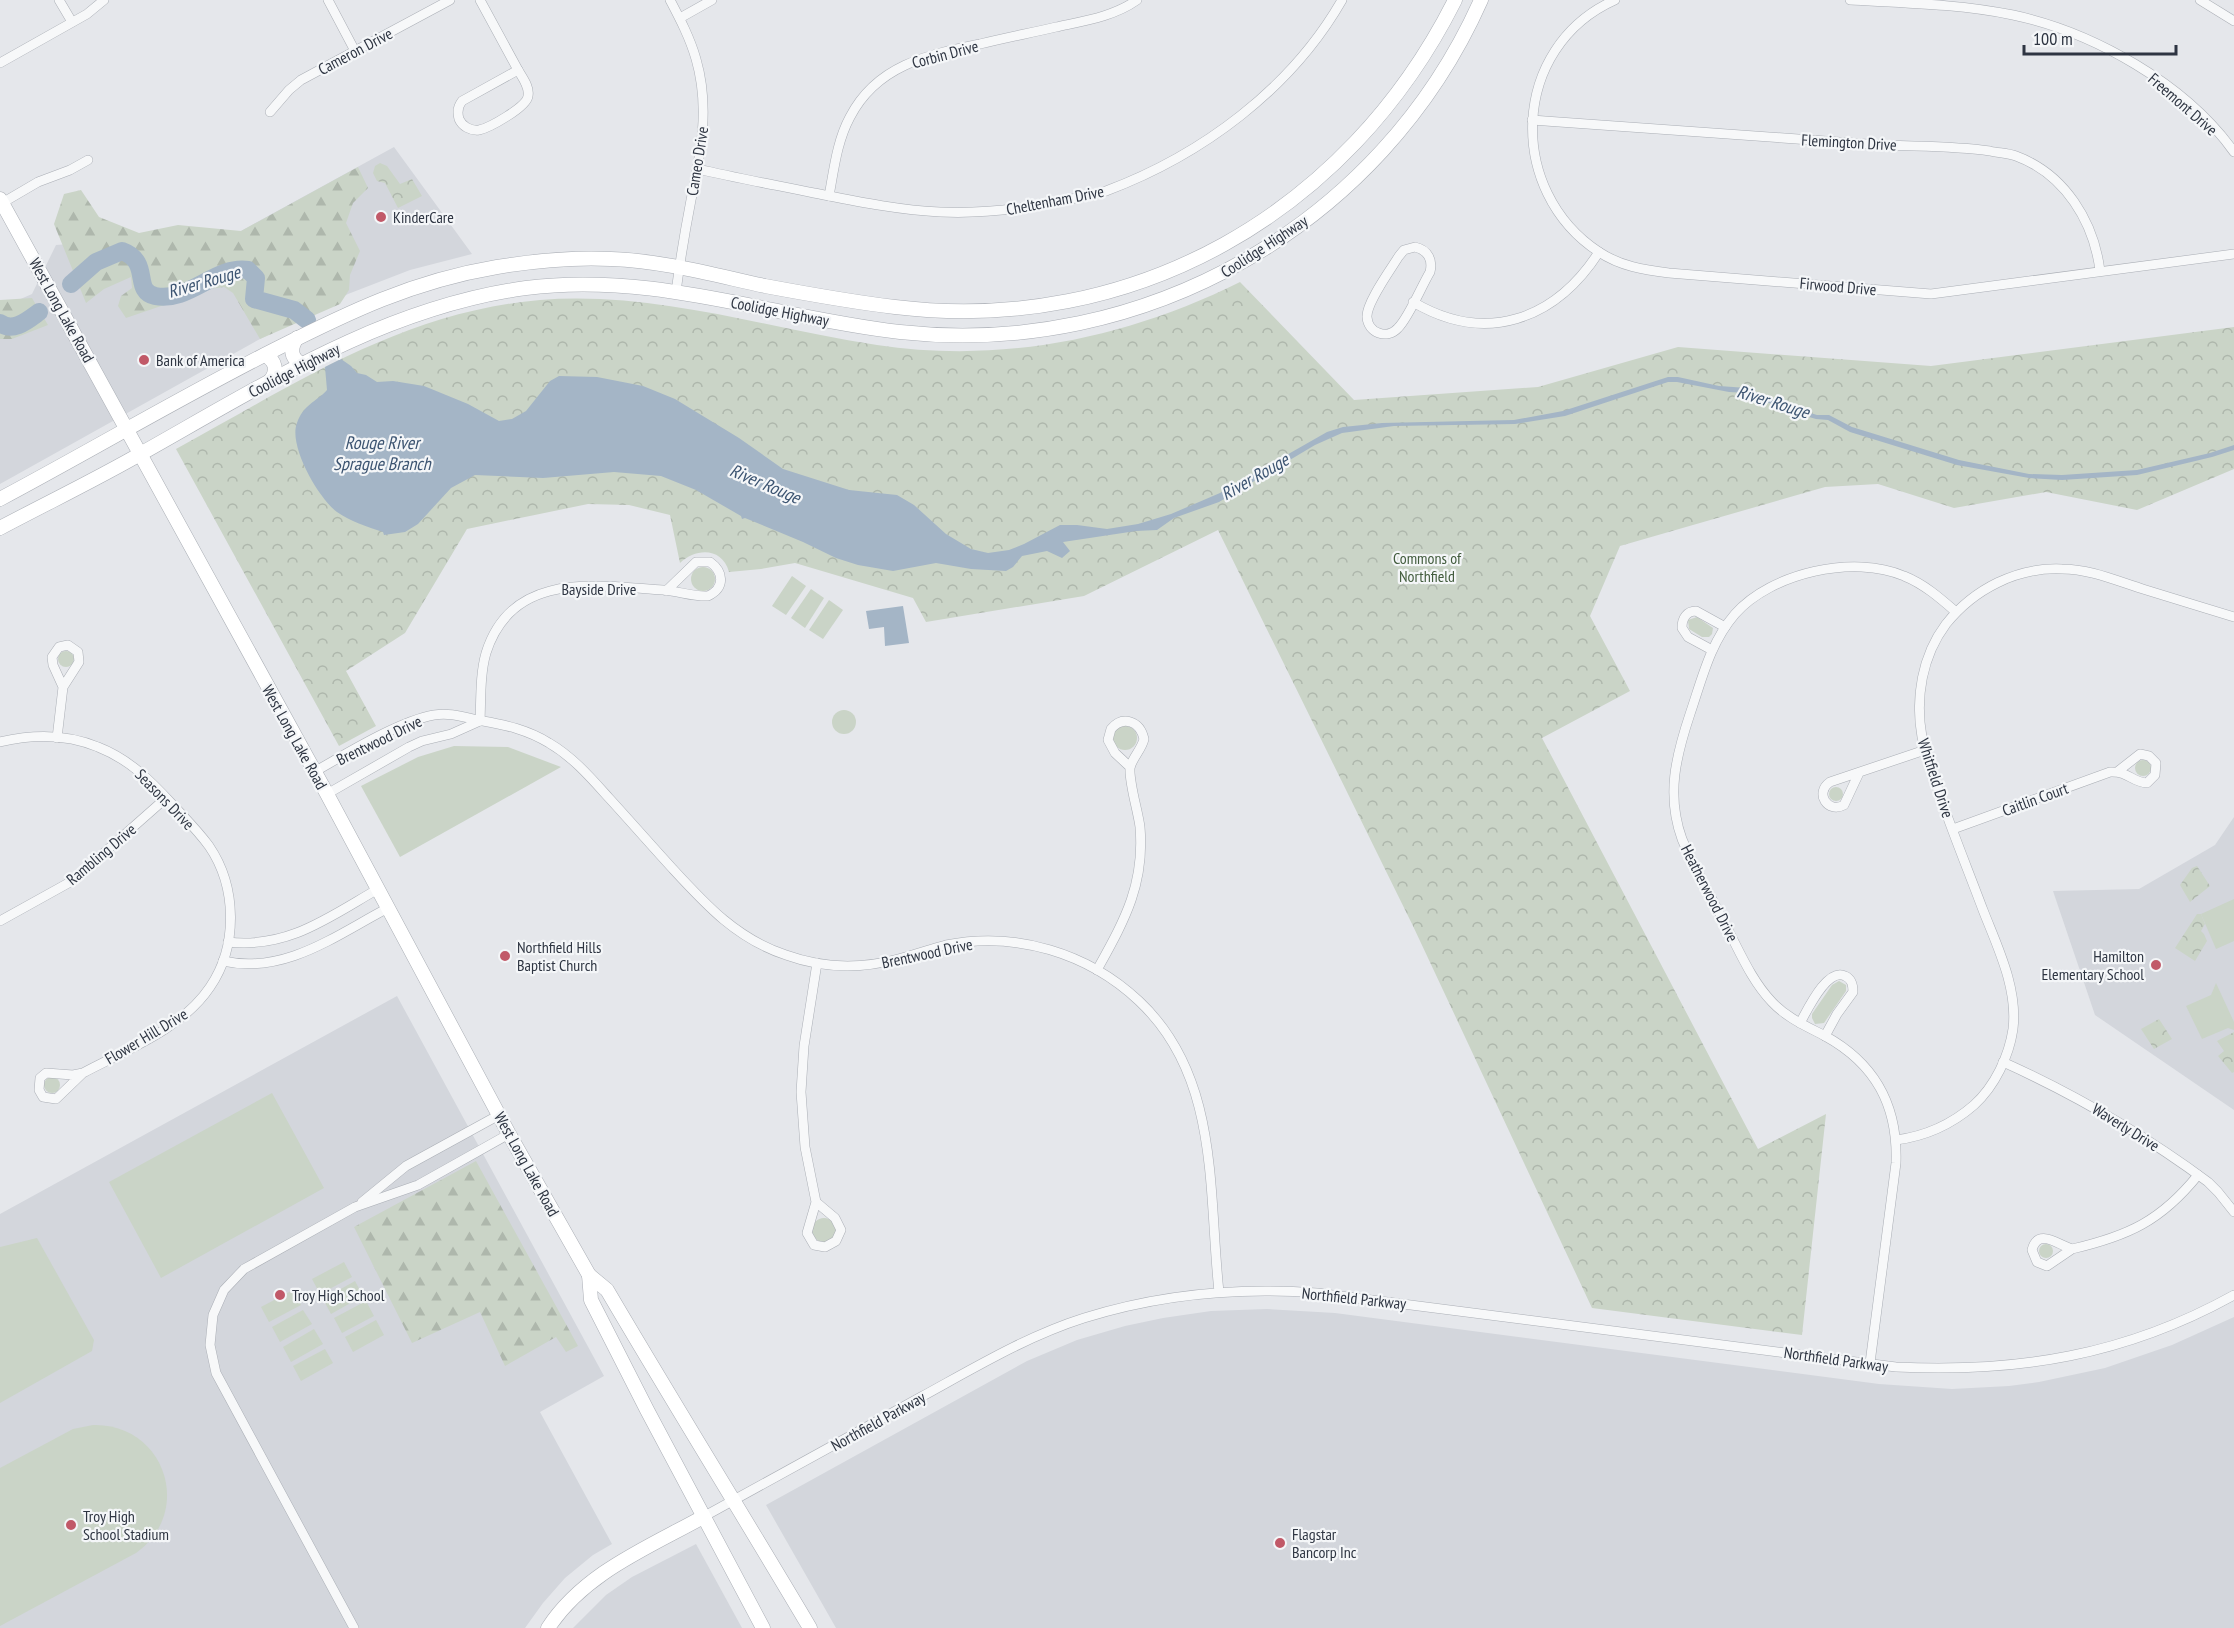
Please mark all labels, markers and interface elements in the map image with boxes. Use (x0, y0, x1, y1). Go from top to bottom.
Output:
scale bar (2024, 18, 2176, 56)
street label: Cameron Drive (314, 23, 396, 79)
text: 100 m (2033, 27, 2073, 50)
street label: Corbin Drive (910, 36, 980, 72)
street label: Freemont Drive (2144, 68, 2222, 140)
street label: Cameo Drive (682, 125, 712, 197)
street label: Flemington Drive (1801, 130, 1897, 154)
street label: Cheltenham Drive (1005, 181, 1105, 219)
place label: KinderCare (393, 207, 454, 227)
marker: KinderCare (374, 210, 388, 224)
street label: Coolidge Highway (1217, 210, 1311, 282)
street label: West Long Lake Road (25, 254, 99, 366)
water label: River Rouge (165, 260, 244, 303)
street label: Firwood Drive (1799, 273, 1877, 299)
street label: Coolidge Highway (729, 292, 831, 330)
street label: Coolidge Highway (245, 338, 343, 402)
place label: Bank of America (156, 350, 245, 370)
marker: Bank of America (137, 353, 151, 367)
water label: River Rouge (1734, 380, 1814, 424)
water label: Rouge River Sprague Branch (333, 431, 432, 475)
water label: River Rouge (1217, 447, 1294, 505)
water label: River Rouge (726, 458, 805, 509)
park label: Commons of Northfield (1393, 548, 1462, 586)
street label: Bayside Drive (562, 579, 636, 599)
street label: West Long Lake Road (258, 681, 332, 793)
street label: Brentwood Drive (333, 711, 425, 769)
street label: Whitfield Drive (1914, 736, 1958, 820)
street label: Seasons Drive (131, 764, 199, 834)
street label: Caitlin Court (1999, 778, 2071, 820)
street label: Rambling Drive (62, 819, 140, 889)
street label: Heatherwood Drive (1677, 841, 1743, 945)
street label: Brentwood Drive (880, 934, 974, 972)
place label: Northfield Hills Baptist Church (517, 937, 601, 975)
place label: Hamilton Elementary School (2041, 946, 2144, 984)
marker: Northfield Hills Baptist Church (498, 949, 512, 963)
marker: Hamilton Elementary School (2149, 958, 2163, 972)
street label: Flower Hill Drive (101, 1004, 191, 1068)
street label: Waverly Drive (2089, 1098, 2163, 1156)
street label: West Long Lake Road (490, 1108, 564, 1220)
street label: Northfield Parkway (1301, 1283, 1407, 1313)
place label: Troy High School (292, 1285, 385, 1305)
marker: Troy High School (273, 1288, 287, 1302)
street label: Northfield Parkway (1783, 1342, 1889, 1376)
street label: Northfield Parkway (827, 1387, 929, 1455)
place label: Troy High School Stadium (83, 1506, 169, 1544)
marker: Troy High School Stadium (64, 1518, 78, 1532)
place label: Flagstar Bancorp Inc (1292, 1524, 1357, 1562)
marker: Flagstar Bancorp Inc (1273, 1536, 1287, 1550)

